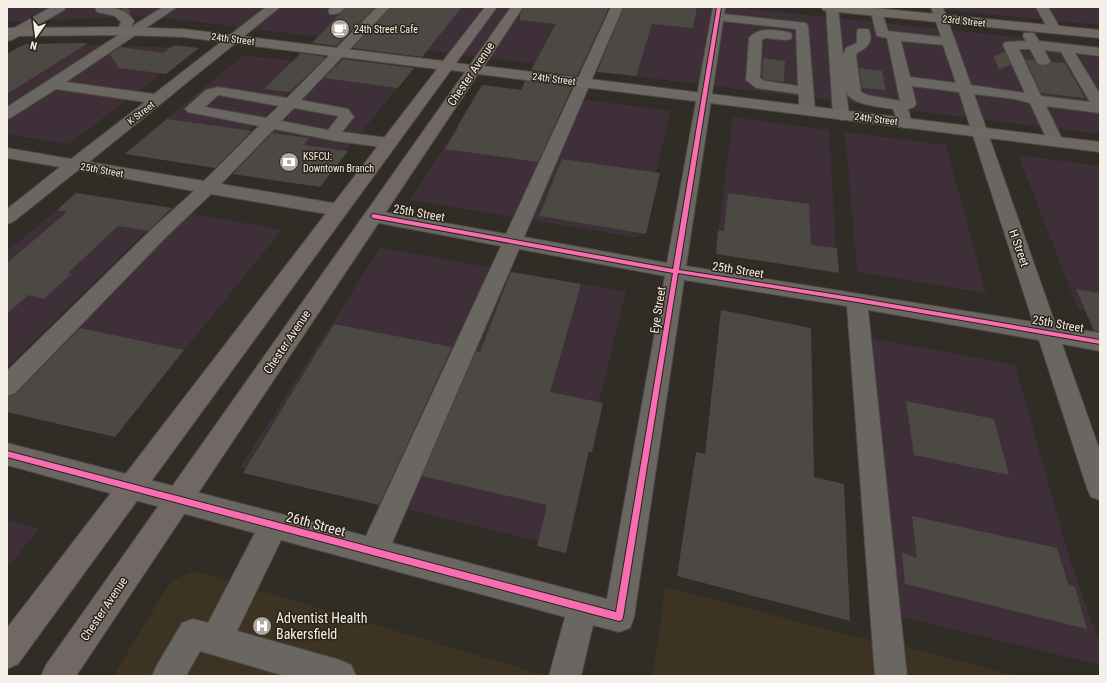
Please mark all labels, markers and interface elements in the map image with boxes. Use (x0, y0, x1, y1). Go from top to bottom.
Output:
street label: 23rd Street (942, 13, 986, 29)
north arrow (16, 16, 56, 56)
cafe icon: 24th Street Cafe (329, 18, 351, 40)
place label: 24th Street Cafe (354, 24, 418, 35)
street label: 24th Street (211, 31, 255, 47)
text: N (29, 38, 39, 52)
street label: Chester Avenue (445, 39, 498, 109)
street label: 24th Street (532, 71, 576, 87)
street label: K Street (125, 99, 157, 127)
street label: 24th Street (854, 111, 898, 127)
bank icon: KSFCU: Downtown Branch (278, 151, 300, 173)
place label: KSFCU: Downtown Branch (303, 151, 374, 174)
street label: 25th Street (80, 161, 124, 179)
street label: 25th Street (392, 202, 446, 224)
street label: H Street (1006, 228, 1032, 269)
street label: 25th Street (711, 259, 765, 281)
street label: Eye Street (647, 285, 669, 334)
street label: Chester Avenue (261, 307, 314, 377)
street label: 25th Street (1031, 313, 1085, 335)
street label: 26th Street (285, 508, 347, 540)
street label: Chester Avenue (78, 574, 131, 644)
place label: Adventist Health Bakersfield (276, 610, 367, 642)
hospital icon: Adventist Health Bakersfield (251, 615, 273, 637)

